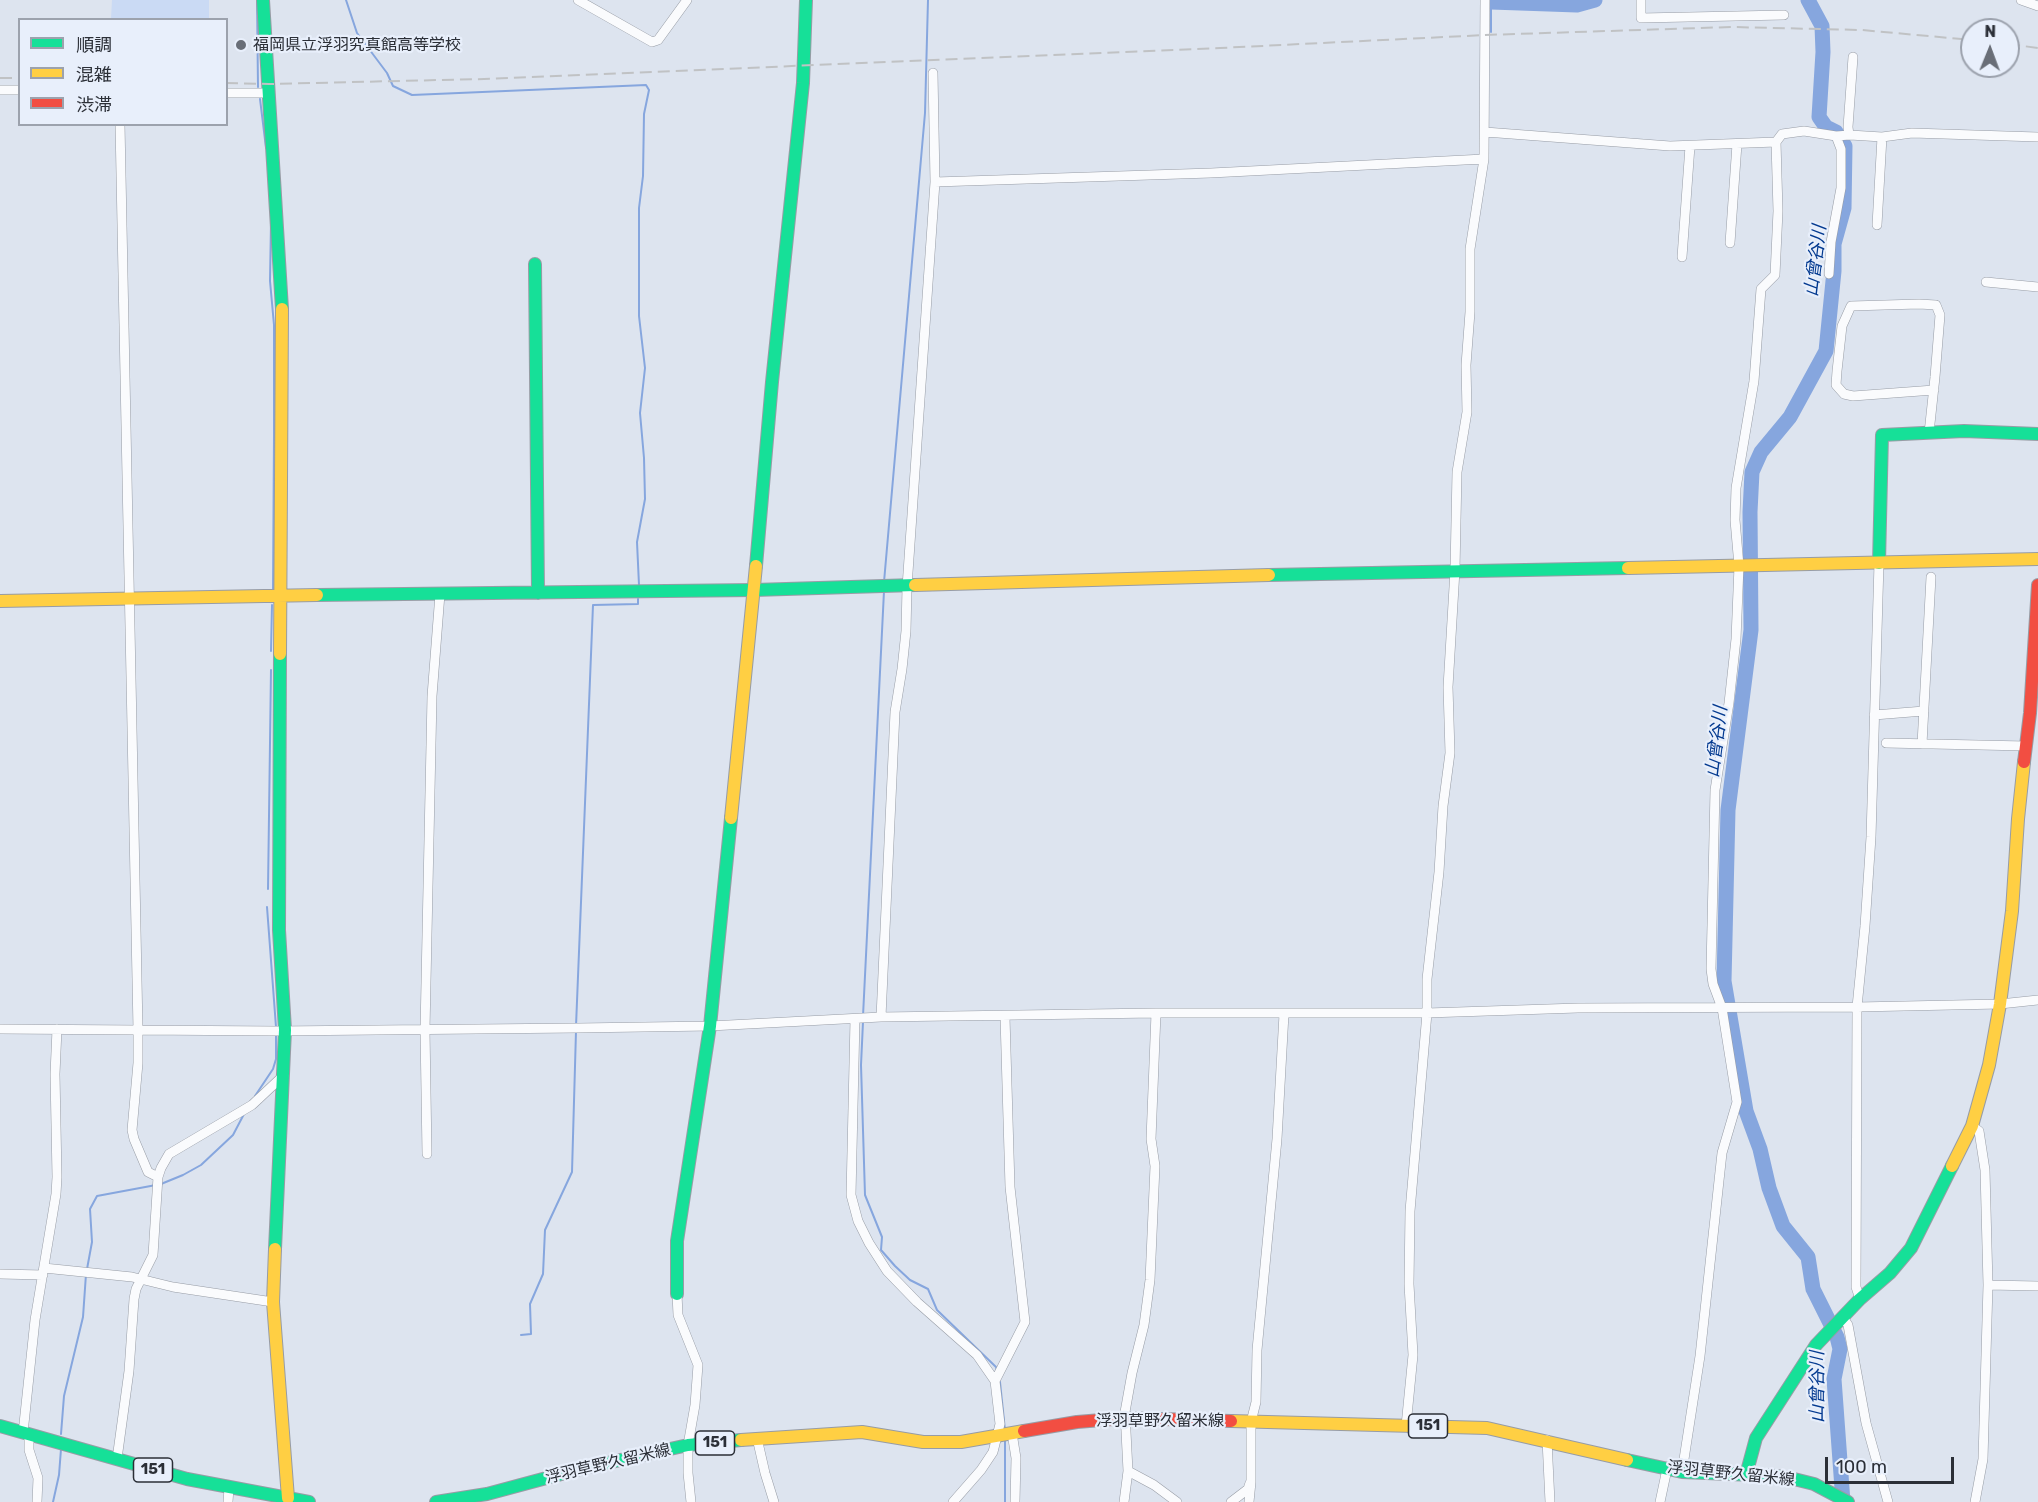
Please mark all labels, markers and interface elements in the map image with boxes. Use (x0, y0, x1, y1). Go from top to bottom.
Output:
legend (18, 18, 228, 126)
north arrow (1960, 18, 2020, 78)
text: N (1984, 22, 1996, 41)
text: 順調 (76, 34, 112, 56)
place label: 福岡県立浮羽究真館高等学校 (253, 35, 461, 55)
marker: 福岡県立浮羽究真館高等学校 (234, 38, 248, 52)
text: 混雑 (76, 64, 112, 86)
text: 渋滞 (76, 94, 112, 116)
water label: 山曾谷川 (1801, 224, 1831, 298)
water label: 山曾谷川 (1702, 705, 1732, 779)
water label: 山曾谷川 (1807, 1351, 1829, 1423)
street label: 浮羽草野久留米線 (1096, 1411, 1224, 1431)
road number: 151 (1408, 1414, 1448, 1438)
road number: 151 (696, 1431, 734, 1455)
street label: 浮羽草野久留米線 (543, 1440, 673, 1488)
scale bar (1828, 1445, 1957, 1483)
text: 100 m (1836, 1456, 1887, 1478)
road number: 151 (134, 1458, 172, 1482)
street label: 浮羽草野久留米線 (1666, 1458, 1796, 1490)

